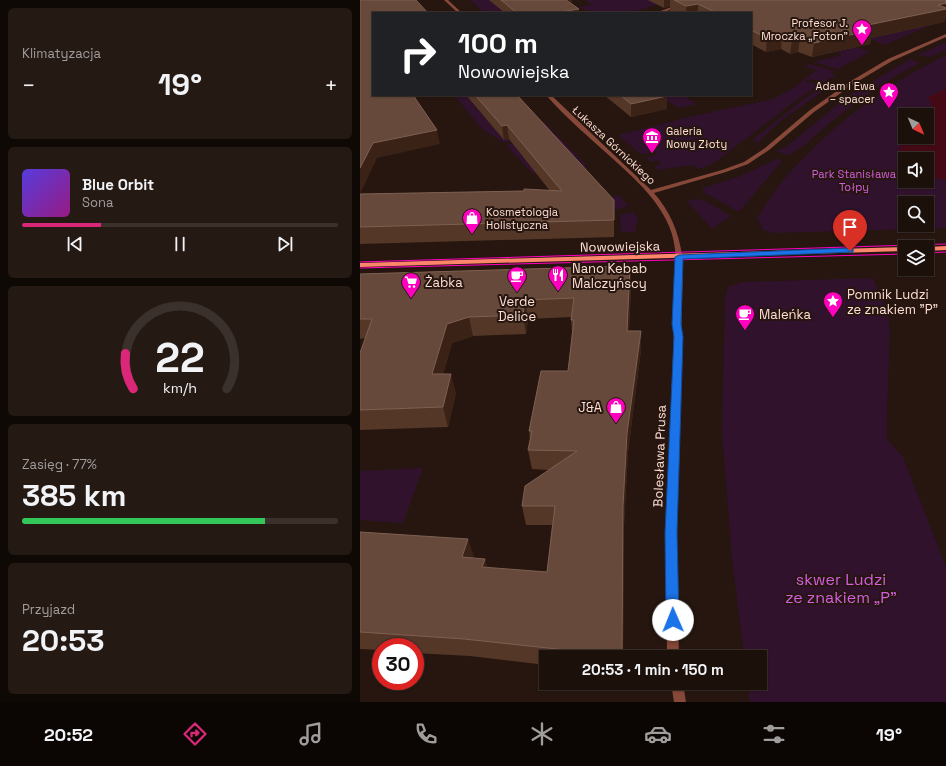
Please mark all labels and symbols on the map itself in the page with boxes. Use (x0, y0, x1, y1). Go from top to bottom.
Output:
place label: Profesor J. Mroczka „Foton” (761, 16, 848, 43)
place icon: Profesor J. Mroczka „Foton” (851, 18, 873, 46)
place label: Adam i Ewa – spacer (816, 79, 876, 106)
place icon: Adam i Ewa – spacer (878, 81, 900, 109)
street label: Łukasza Górnickiego (569, 103, 659, 187)
north arrow (898, 108, 934, 144)
place label: Galeria Nowy Złoty (666, 124, 727, 151)
museum icon: Galeria Nowy Złoty (641, 126, 663, 154)
park label: Park Stanisława Tołpy (812, 167, 897, 194)
place label: Kosmetologia Holistyczna (486, 205, 559, 232)
shop icon: Kosmetologia Holistyczna (461, 207, 483, 235)
pin (833, 210, 867, 251)
street label: Nowowiejska (580, 237, 661, 256)
place label: Nano Kebab Malczyńscy (572, 260, 647, 292)
restaurant icon: Nano Kebab Malczyńscy (547, 264, 569, 292)
cafe icon: Verde Delice (506, 265, 528, 293)
supermarket icon: Żabka (400, 271, 422, 299)
place label: Żabka (425, 274, 463, 291)
place label: Pomnik Ludzi ze znakiem "P" (847, 286, 938, 318)
place icon: Pomnik Ludzi ze znakiem "P" (822, 290, 844, 318)
place label: Verde Delice (498, 293, 536, 325)
cafe icon: Maleńka (734, 303, 756, 331)
place label: Maleńka (759, 306, 811, 323)
shop icon: J&A (605, 396, 627, 424)
place label: J&A (578, 399, 602, 416)
street label: Bolesława Prusa (649, 404, 670, 508)
park label: skwer Ludzi ze znakiem „P” (785, 569, 897, 608)
position arrow (652, 599, 694, 641)
speed limit sign: 30 (372, 638, 424, 690)

